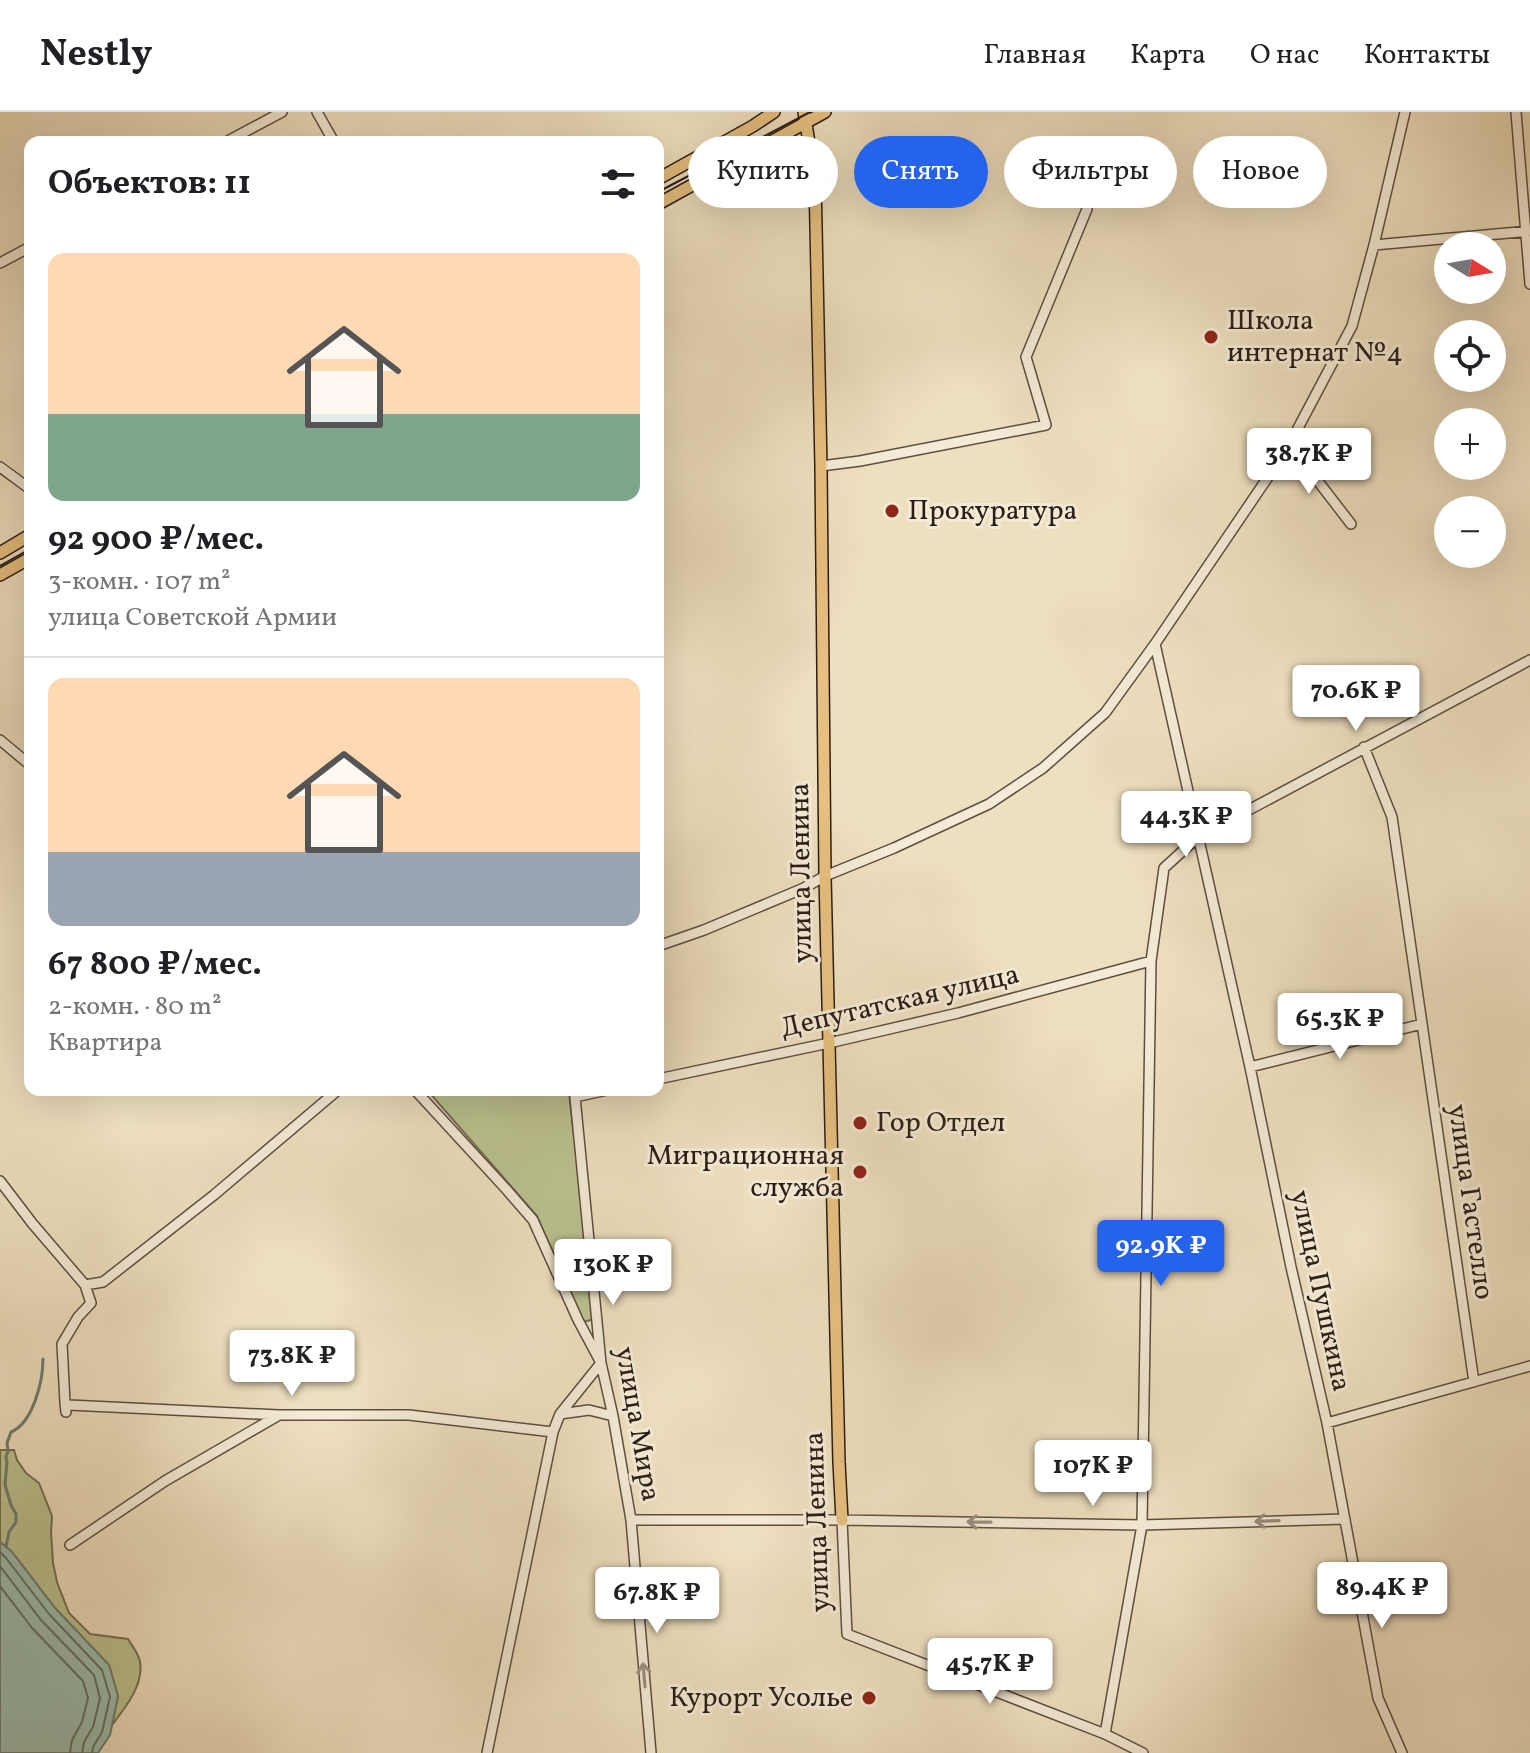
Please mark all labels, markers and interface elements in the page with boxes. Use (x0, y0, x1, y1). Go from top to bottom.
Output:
text: Nestly (40, 29, 153, 82)
text: Главная (984, 36, 1086, 75)
text: Карта (1130, 36, 1206, 75)
text: О нас (1250, 36, 1320, 75)
text: Контакты (1364, 36, 1490, 75)
chip: Купить (688, 136, 838, 208)
chip: Снять (854, 136, 988, 208)
chip: Фильтры (1004, 136, 1177, 208)
chip: Новое (1193, 136, 1327, 208)
text: Объектов: 11 (48, 161, 251, 208)
icon: filters (596, 162, 640, 206)
north arrow (1434, 232, 1506, 304)
map controls (1434, 232, 1506, 568)
place label: Школа интернат №4 (1227, 302, 1403, 373)
icon: home (272, 305, 416, 449)
button: locate (1434, 320, 1506, 392)
marker: Школа интернат №4 (1202, 328, 1220, 346)
button: + (1434, 408, 1506, 480)
pin: 38.7K ₽ (1235, 428, 1383, 496)
text: 38.7K ₽ (1265, 436, 1353, 472)
place label: Прокуратура (908, 492, 1078, 531)
button: − (1434, 496, 1506, 568)
marker: Прокуратура (883, 502, 901, 520)
text: 92 900 ₽/мес. (48, 517, 264, 564)
text: 3-комн. · 107 m² (48, 564, 231, 600)
text: улица Советской Армии (48, 600, 337, 636)
pin: 70.6K ₽ (1282, 665, 1430, 733)
text: 70.6K ₽ (1310, 673, 1402, 709)
icon: home (272, 730, 416, 874)
street label: улица Ленина (781, 782, 823, 964)
pin: 44.3K ₽ (1112, 791, 1260, 859)
text: 44.3K ₽ (1139, 799, 1233, 835)
text: 67 800 ₽/мес. (48, 942, 262, 989)
street label: Депутатская улица (777, 956, 1023, 1048)
text: 2-комн. · 80 m² (48, 989, 222, 1025)
pin: 65.3K ₽ (1266, 993, 1414, 1061)
text: 65.3K ₽ (1296, 1001, 1384, 1037)
text: Квартира (48, 1025, 162, 1061)
street label: улица Гастелло (1437, 1102, 1503, 1302)
place label: Гор Отдел (876, 1104, 1005, 1143)
marker: Гор Отдел (851, 1114, 869, 1132)
place label: Миграционная служба (647, 1137, 844, 1208)
marker: Миграционная служба (851, 1163, 869, 1181)
street label: улица Пушкина (1280, 1187, 1360, 1395)
pin: 92.9K ₽ (1087, 1220, 1235, 1288)
text: 92.9K ₽ (1115, 1228, 1207, 1264)
pin: 130K ₽ (548, 1239, 678, 1307)
text: 130K ₽ (572, 1247, 654, 1283)
pin: 73.8K ₽ (218, 1330, 366, 1398)
text: 73.8K ₽ (248, 1338, 336, 1374)
street label: улица Мира (604, 1343, 670, 1505)
street label: улица Ленина (795, 1431, 841, 1613)
pin: 107K ₽ (1028, 1440, 1158, 1508)
text: 107K ₽ (1053, 1448, 1133, 1484)
one-way arrow (1254, 1513, 1281, 1529)
one-way arrow (966, 1514, 993, 1530)
pin: 89.4K ₽ (1308, 1562, 1456, 1630)
pin: 67.8K ₽ (583, 1567, 731, 1635)
text: 89.4K ₽ (1335, 1570, 1429, 1606)
text: 67.8K ₽ (613, 1575, 701, 1611)
pin: 45.7K ₽ (916, 1638, 1064, 1706)
text: 45.7K ₽ (946, 1646, 1034, 1682)
one-way arrow (636, 1662, 651, 1689)
place label: Курорт Усолье (669, 1679, 853, 1718)
marker: Курорт Усолье (860, 1689, 878, 1707)

